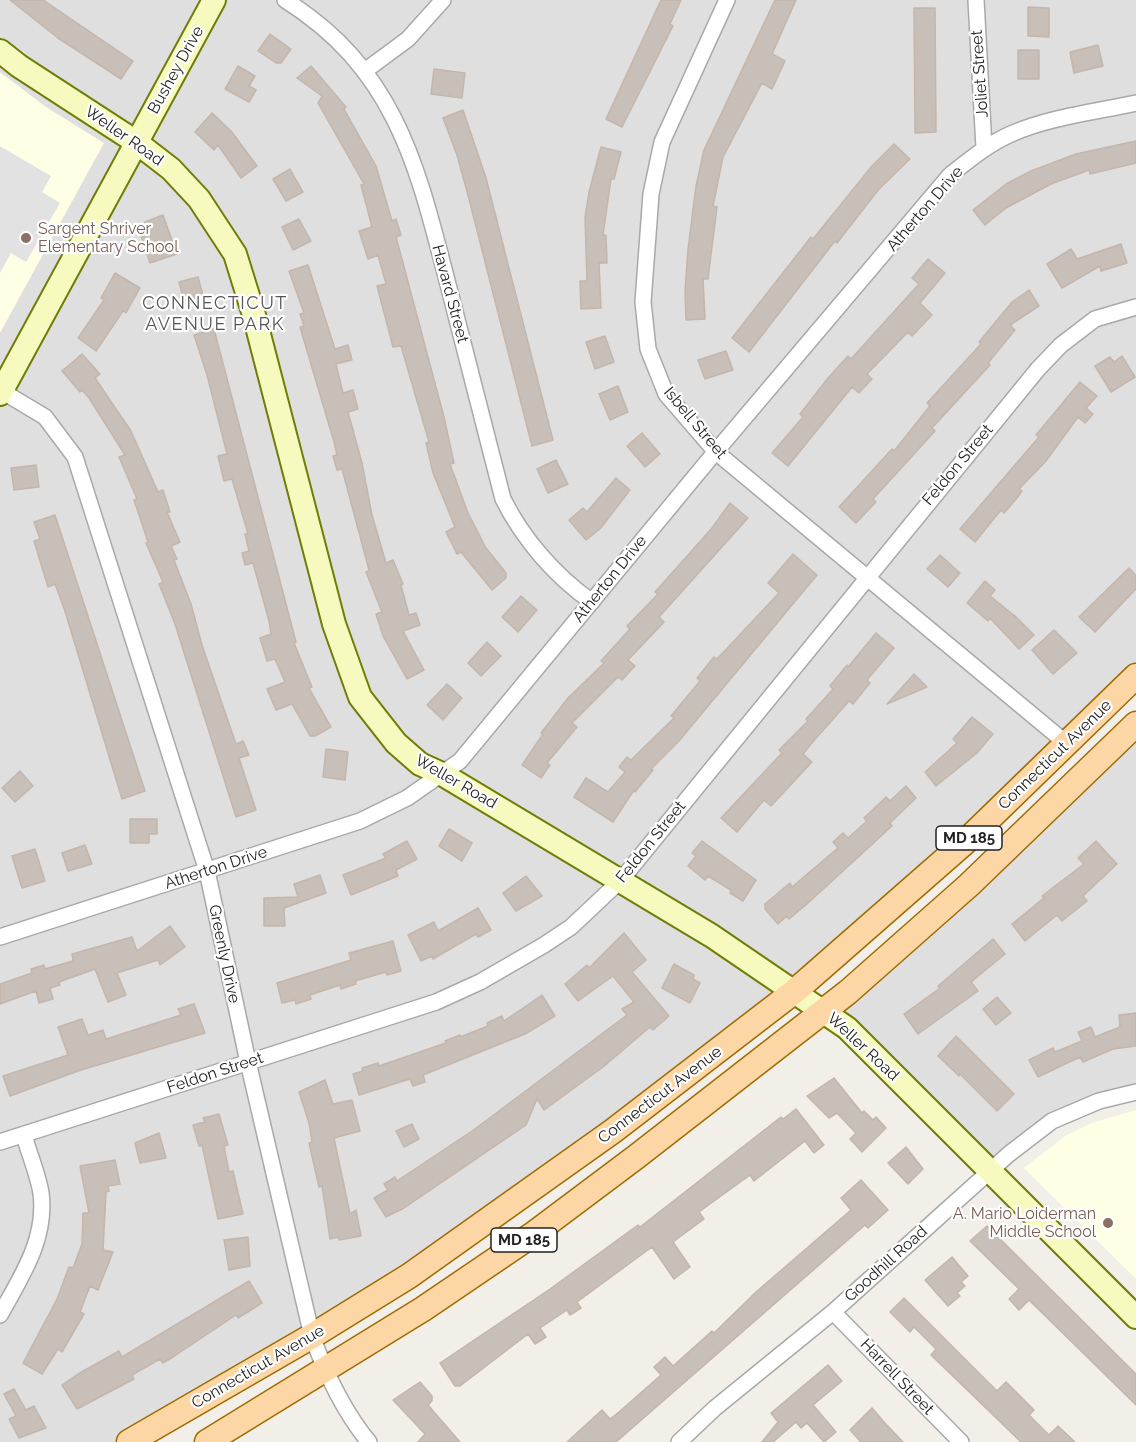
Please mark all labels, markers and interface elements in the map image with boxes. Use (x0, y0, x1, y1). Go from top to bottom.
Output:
street label: Bushey Drive (144, 23, 208, 117)
street label: Joliet Street (967, 29, 993, 119)
street label: Weller Road (81, 102, 167, 170)
street label: Atherton Drive (883, 163, 967, 255)
place label: Sargent Shriver Elementary School (38, 219, 178, 257)
marker: Sargent Shriver Elementary School (19, 231, 33, 245)
street label: Havard Street (428, 243, 472, 345)
district label: CONNECTICUT AVENUE PARK (142, 293, 288, 336)
street label: Isbell Street (659, 383, 731, 463)
street label: Feldon Street (919, 421, 997, 509)
street label: Atherton Drive (569, 532, 651, 626)
street label: Connecticut Avenue (994, 696, 1116, 814)
street label: Weller Road (412, 751, 500, 813)
street label: Feldon Street (612, 797, 690, 887)
road number: MD 185 (936, 826, 1002, 850)
street label: Atherton Drive (162, 842, 270, 894)
street label: Greenly Drive (204, 903, 244, 1005)
street label: Weller Road (823, 1009, 903, 1085)
street label: Connecticut Avenue (594, 1042, 726, 1148)
street label: Feldon Street (165, 1048, 265, 1098)
place label: A. Mario Loiderman Middle School (953, 1204, 1096, 1242)
marker: A. Mario Loiderman Middle School (1101, 1216, 1115, 1230)
street label: Goodhill Road (841, 1222, 931, 1306)
road number: MD 185 (491, 1228, 557, 1252)
street label: Connecticut Avenue (188, 1321, 328, 1413)
street label: Harrell Street (856, 1335, 938, 1419)

